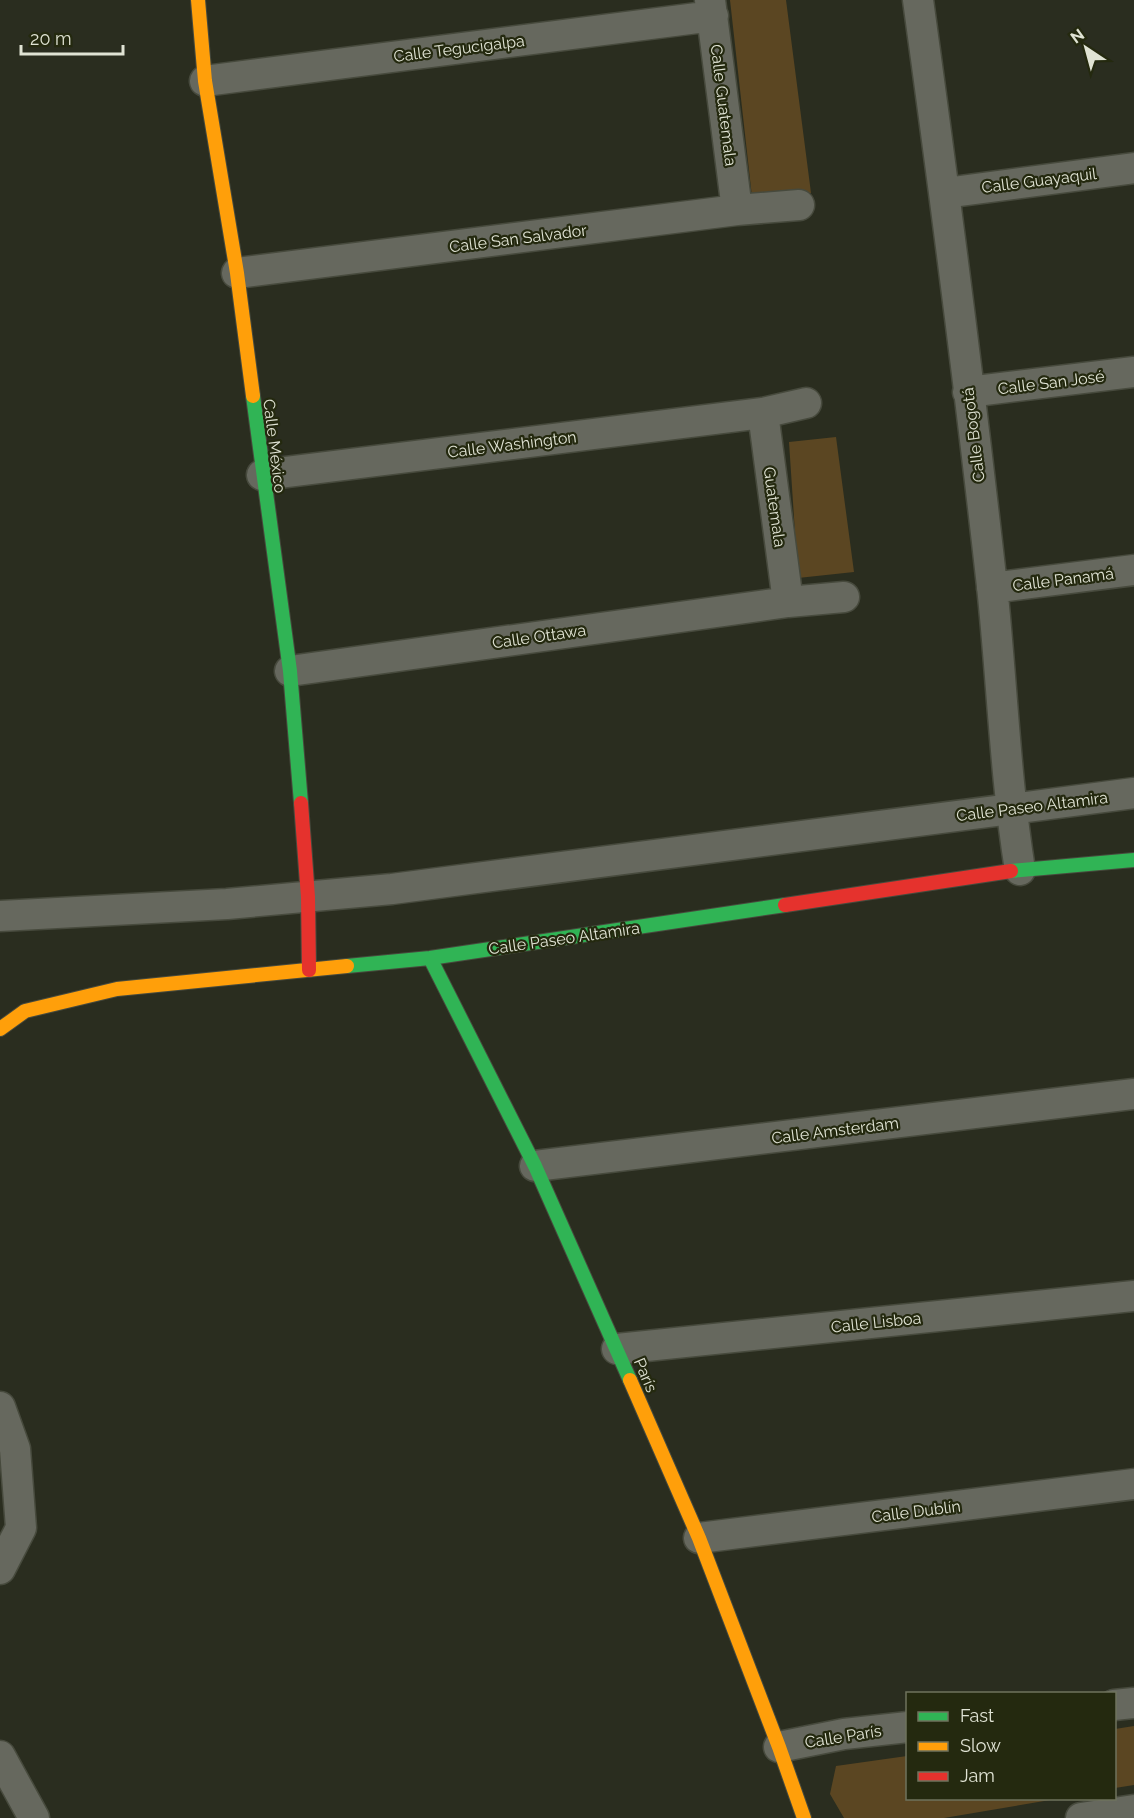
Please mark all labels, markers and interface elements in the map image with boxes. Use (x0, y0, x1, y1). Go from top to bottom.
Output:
scale bar (21, 18, 123, 56)
north arrow (1056, 18, 1116, 78)
text: N (1067, 25, 1088, 48)
text: 20 m (30, 28, 72, 49)
street label: Calle Tegucigalpa (392, 31, 526, 66)
street label: Calle Guatemala (707, 43, 740, 167)
street label: Calle Guayaquil (980, 164, 1098, 197)
street label: Calle San Salvador (448, 221, 588, 256)
street label: Calle San José (997, 367, 1106, 398)
street label: Calle Bogotá (958, 386, 989, 483)
street label: Calle México (259, 398, 290, 494)
street label: Calle Washington (447, 427, 578, 462)
street label: Guatemala (759, 466, 790, 548)
street label: Calle Panamá (1011, 564, 1115, 595)
street label: Calle Ottawa (491, 621, 587, 652)
street label: Calle Paseo Altamira (955, 788, 1109, 825)
street label: Calle Paseo Altamira (487, 918, 641, 959)
street label: Calle Amsterdam (770, 1113, 900, 1148)
street label: Calle Lisboa (830, 1308, 922, 1337)
street label: París (630, 1355, 661, 1395)
street label: Calle Dublín (870, 1497, 962, 1526)
legend (906, 1692, 1116, 1800)
text: Fast (960, 1705, 994, 1726)
street label: Calle París (803, 1721, 883, 1752)
text: Slow (960, 1735, 1001, 1756)
text: Jam (960, 1765, 995, 1786)

